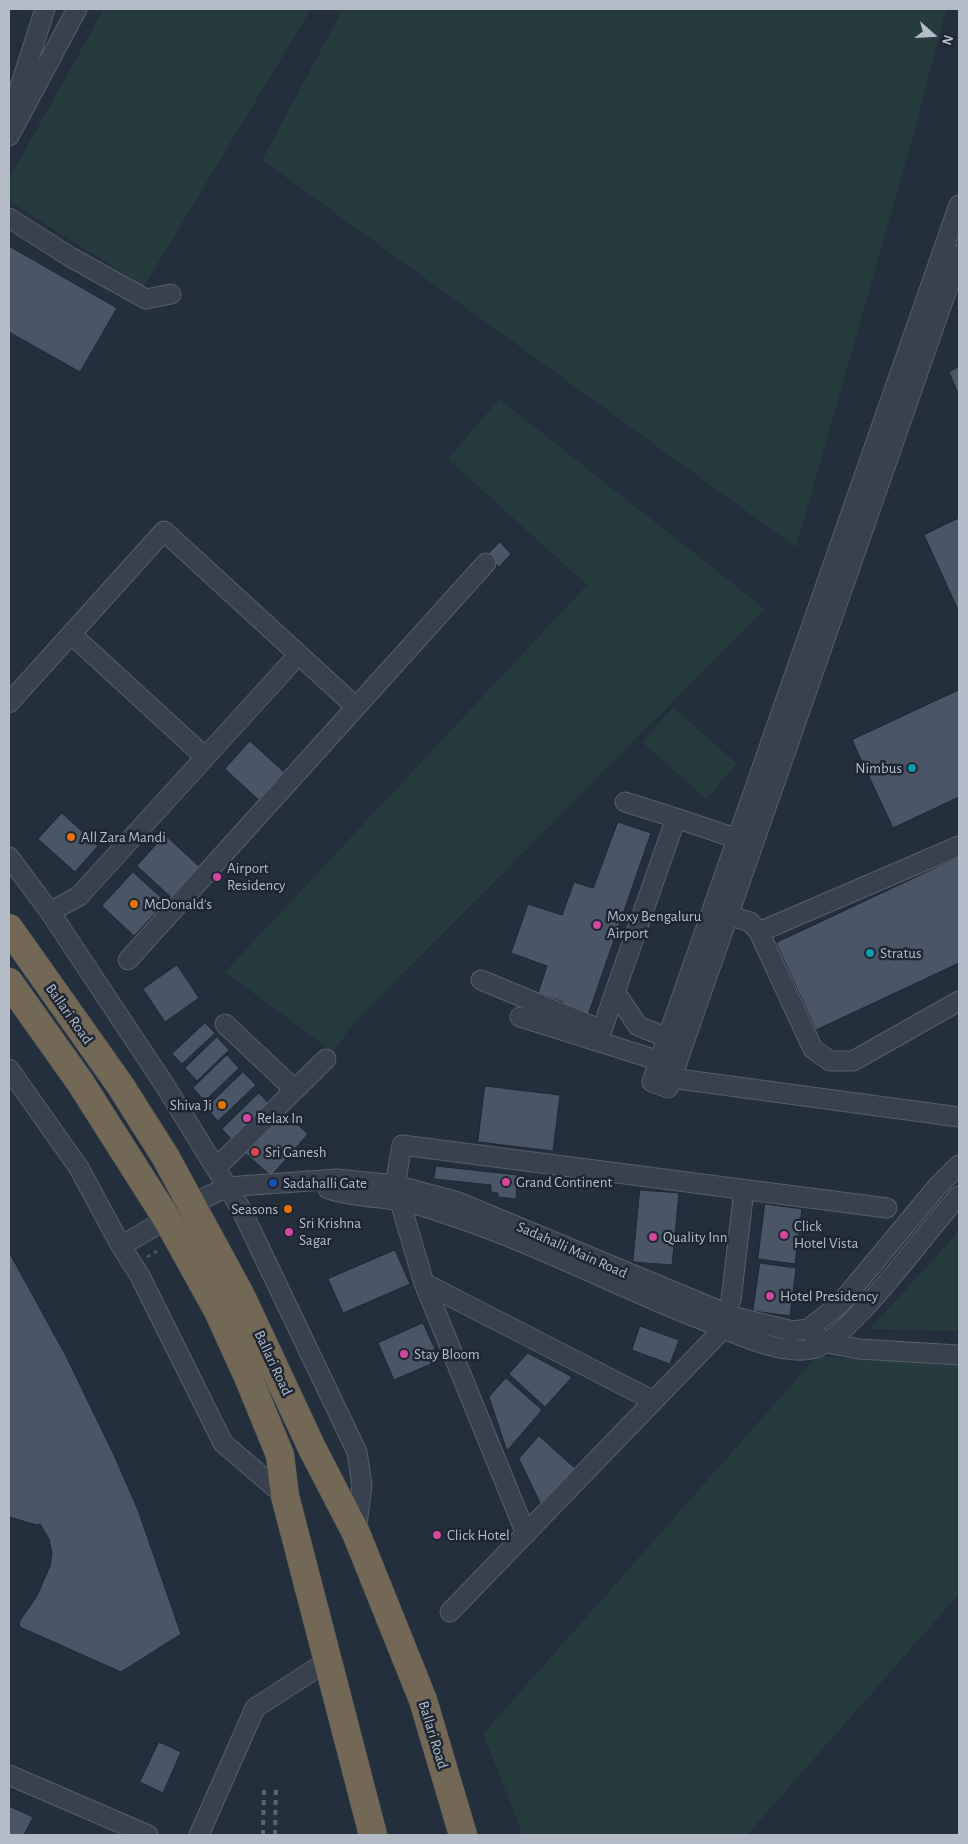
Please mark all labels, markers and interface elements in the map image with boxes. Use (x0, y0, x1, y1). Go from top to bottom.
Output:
north arrow (908, 10, 958, 60)
text: N (939, 33, 955, 47)
place label: Nimbus (855, 759, 902, 777)
marker: Nimbus (906, 762, 918, 774)
place label: All Zara Mandi (81, 828, 166, 846)
marker: All Zara Mandi (65, 831, 77, 843)
place label: Airport Residency (227, 859, 285, 894)
marker: Airport Residency (211, 871, 223, 883)
place label: McDonald's (144, 895, 212, 913)
marker: McDonald's (128, 898, 140, 910)
place label: Moxy Bengaluru Airport (607, 907, 701, 942)
marker: Moxy Bengaluru Airport (591, 919, 603, 931)
place label: Stratus (880, 944, 921, 962)
marker: Stratus (864, 947, 876, 959)
street label: Ballari Road (42, 980, 96, 1048)
place label: Shiva Ji (170, 1096, 212, 1114)
marker: Shiva Ji (216, 1099, 228, 1111)
place label: Relax In (257, 1109, 303, 1127)
marker: Relax In (241, 1112, 253, 1124)
place label: Sri Ganesh (265, 1143, 327, 1161)
marker: Sri Ganesh (249, 1146, 261, 1158)
place label: Grand Continent (516, 1173, 612, 1191)
place label: Sadahalli Gate (283, 1174, 367, 1192)
marker: Grand Continent (500, 1176, 512, 1188)
marker: Sadahalli Gate (267, 1177, 279, 1189)
place label: Seasons (231, 1200, 278, 1218)
marker: Seasons (282, 1203, 294, 1215)
place label: Sri Krishna Sagar (299, 1214, 361, 1249)
place label: Click Hotel Vista (794, 1217, 858, 1252)
street label: Sadahalli Main Road (514, 1218, 630, 1282)
marker: Sri Krishna Sagar (283, 1226, 295, 1238)
place label: Quality Inn (663, 1228, 727, 1246)
marker: Click Hotel Vista (778, 1229, 790, 1241)
marker: Quality Inn (647, 1231, 659, 1243)
place label: Hotel Presidency (780, 1287, 878, 1305)
marker: Hotel Presidency (764, 1290, 776, 1302)
street label: Ballari Road (250, 1327, 296, 1399)
place label: Stay Bloom (414, 1345, 480, 1363)
marker: Stay Bloom (398, 1348, 410, 1360)
place label: Click Hotel (447, 1526, 510, 1544)
marker: Click Hotel (431, 1529, 443, 1541)
street label: Ballari Road (414, 1699, 452, 1771)

